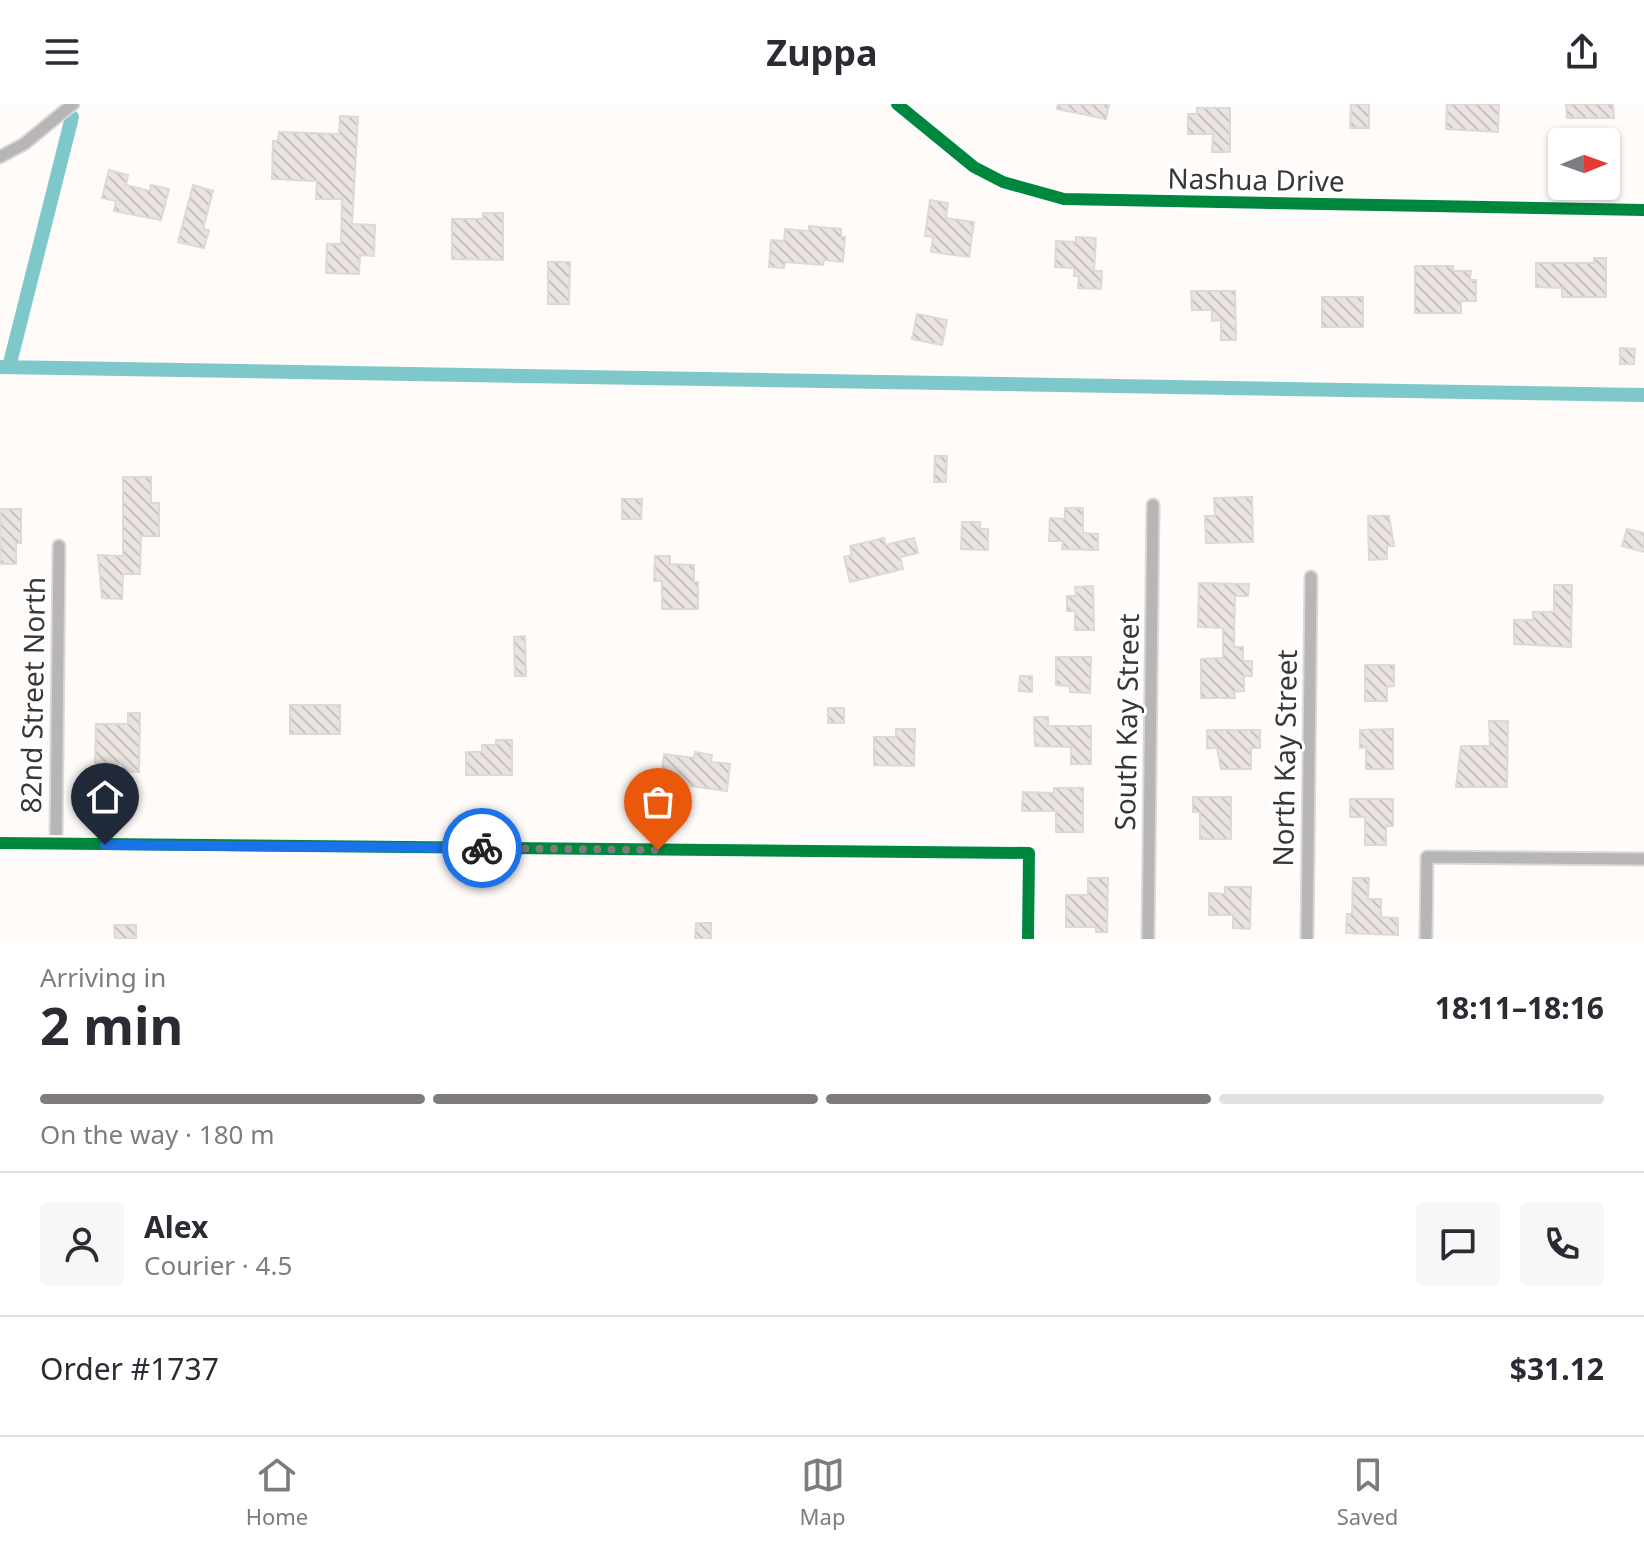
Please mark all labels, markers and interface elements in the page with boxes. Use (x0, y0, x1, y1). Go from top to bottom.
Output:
text: Zuppa (766, 28, 878, 77)
icon: menu (40, 30, 84, 74)
icon: share (1560, 30, 1604, 74)
north arrow (1548, 128, 1620, 200)
map controls (1548, 128, 1620, 200)
street label: Nashua Drive (1167, 158, 1345, 200)
street label: 82nd Street North (11, 576, 53, 814)
street label: South Kay Street (1105, 613, 1147, 831)
street label: North Kay Street (1263, 649, 1305, 867)
pin (71, 763, 139, 845)
pin (624, 768, 692, 850)
icon: home (83, 775, 127, 819)
icon: bag (636, 780, 680, 824)
courier (442, 808, 522, 888)
icon: bike (460, 826, 504, 870)
text: Arriving in (40, 959, 166, 995)
text: 18:11–18:16 (1435, 987, 1604, 1028)
text: 2 min (40, 989, 183, 1060)
text: On the way · 180 m (40, 1116, 274, 1152)
button: person (40, 1202, 124, 1286)
button: chat (1416, 1202, 1500, 1286)
button: phone (1520, 1202, 1604, 1286)
text: Alex (144, 1206, 208, 1247)
text: Courier · 4.5 (144, 1247, 292, 1283)
text: Order #1737 (40, 1348, 219, 1389)
text: $31.12 (1510, 1348, 1604, 1389)
tab: Home (246, 1453, 308, 1531)
tab: Map (800, 1453, 845, 1531)
tab: Saved (1337, 1453, 1398, 1531)

